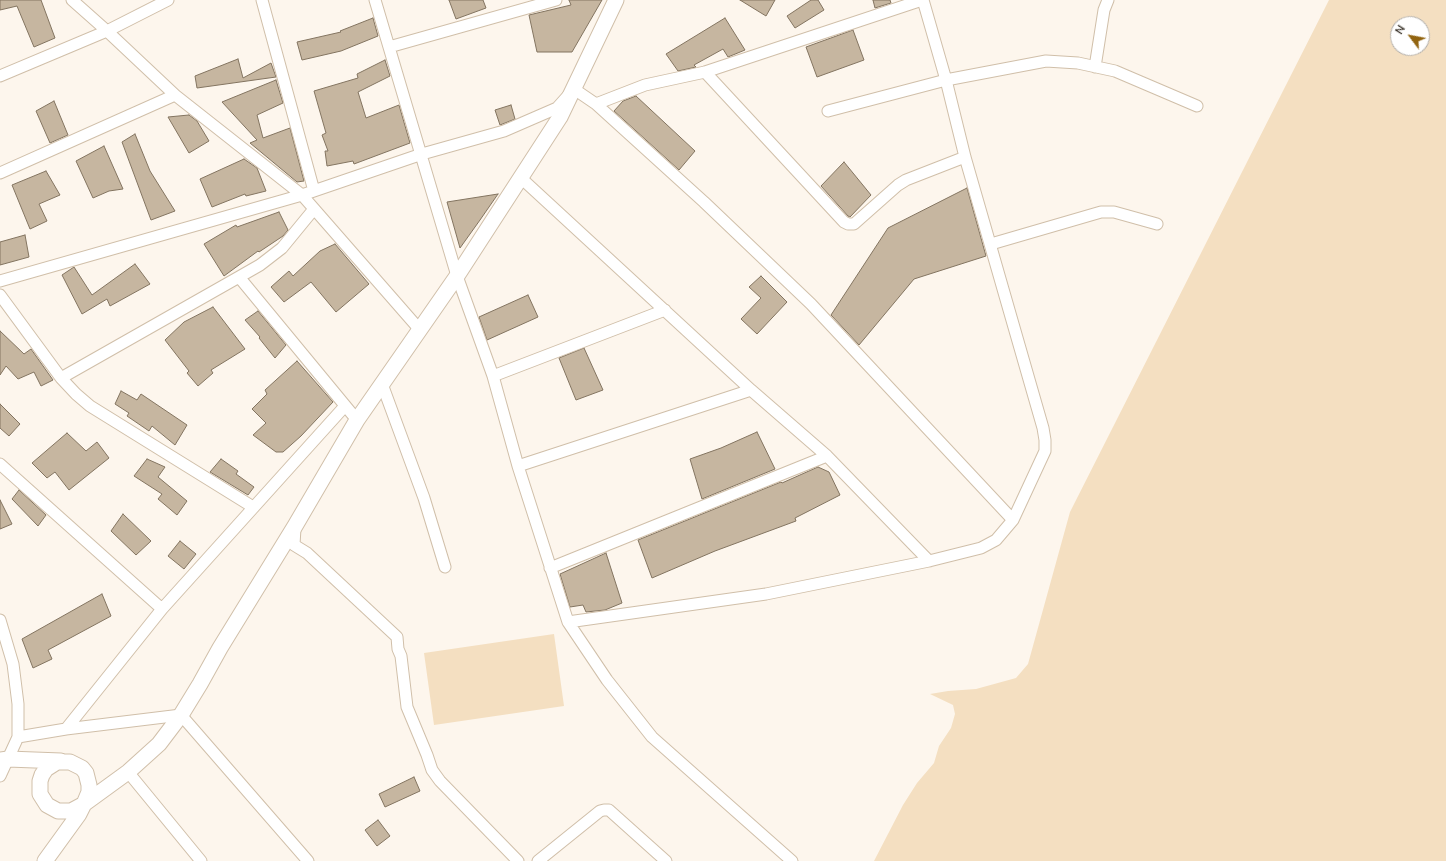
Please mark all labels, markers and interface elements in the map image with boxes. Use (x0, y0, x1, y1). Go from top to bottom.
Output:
north arrow (1390, 16, 1430, 56)
text: N (1392, 22, 1409, 37)

